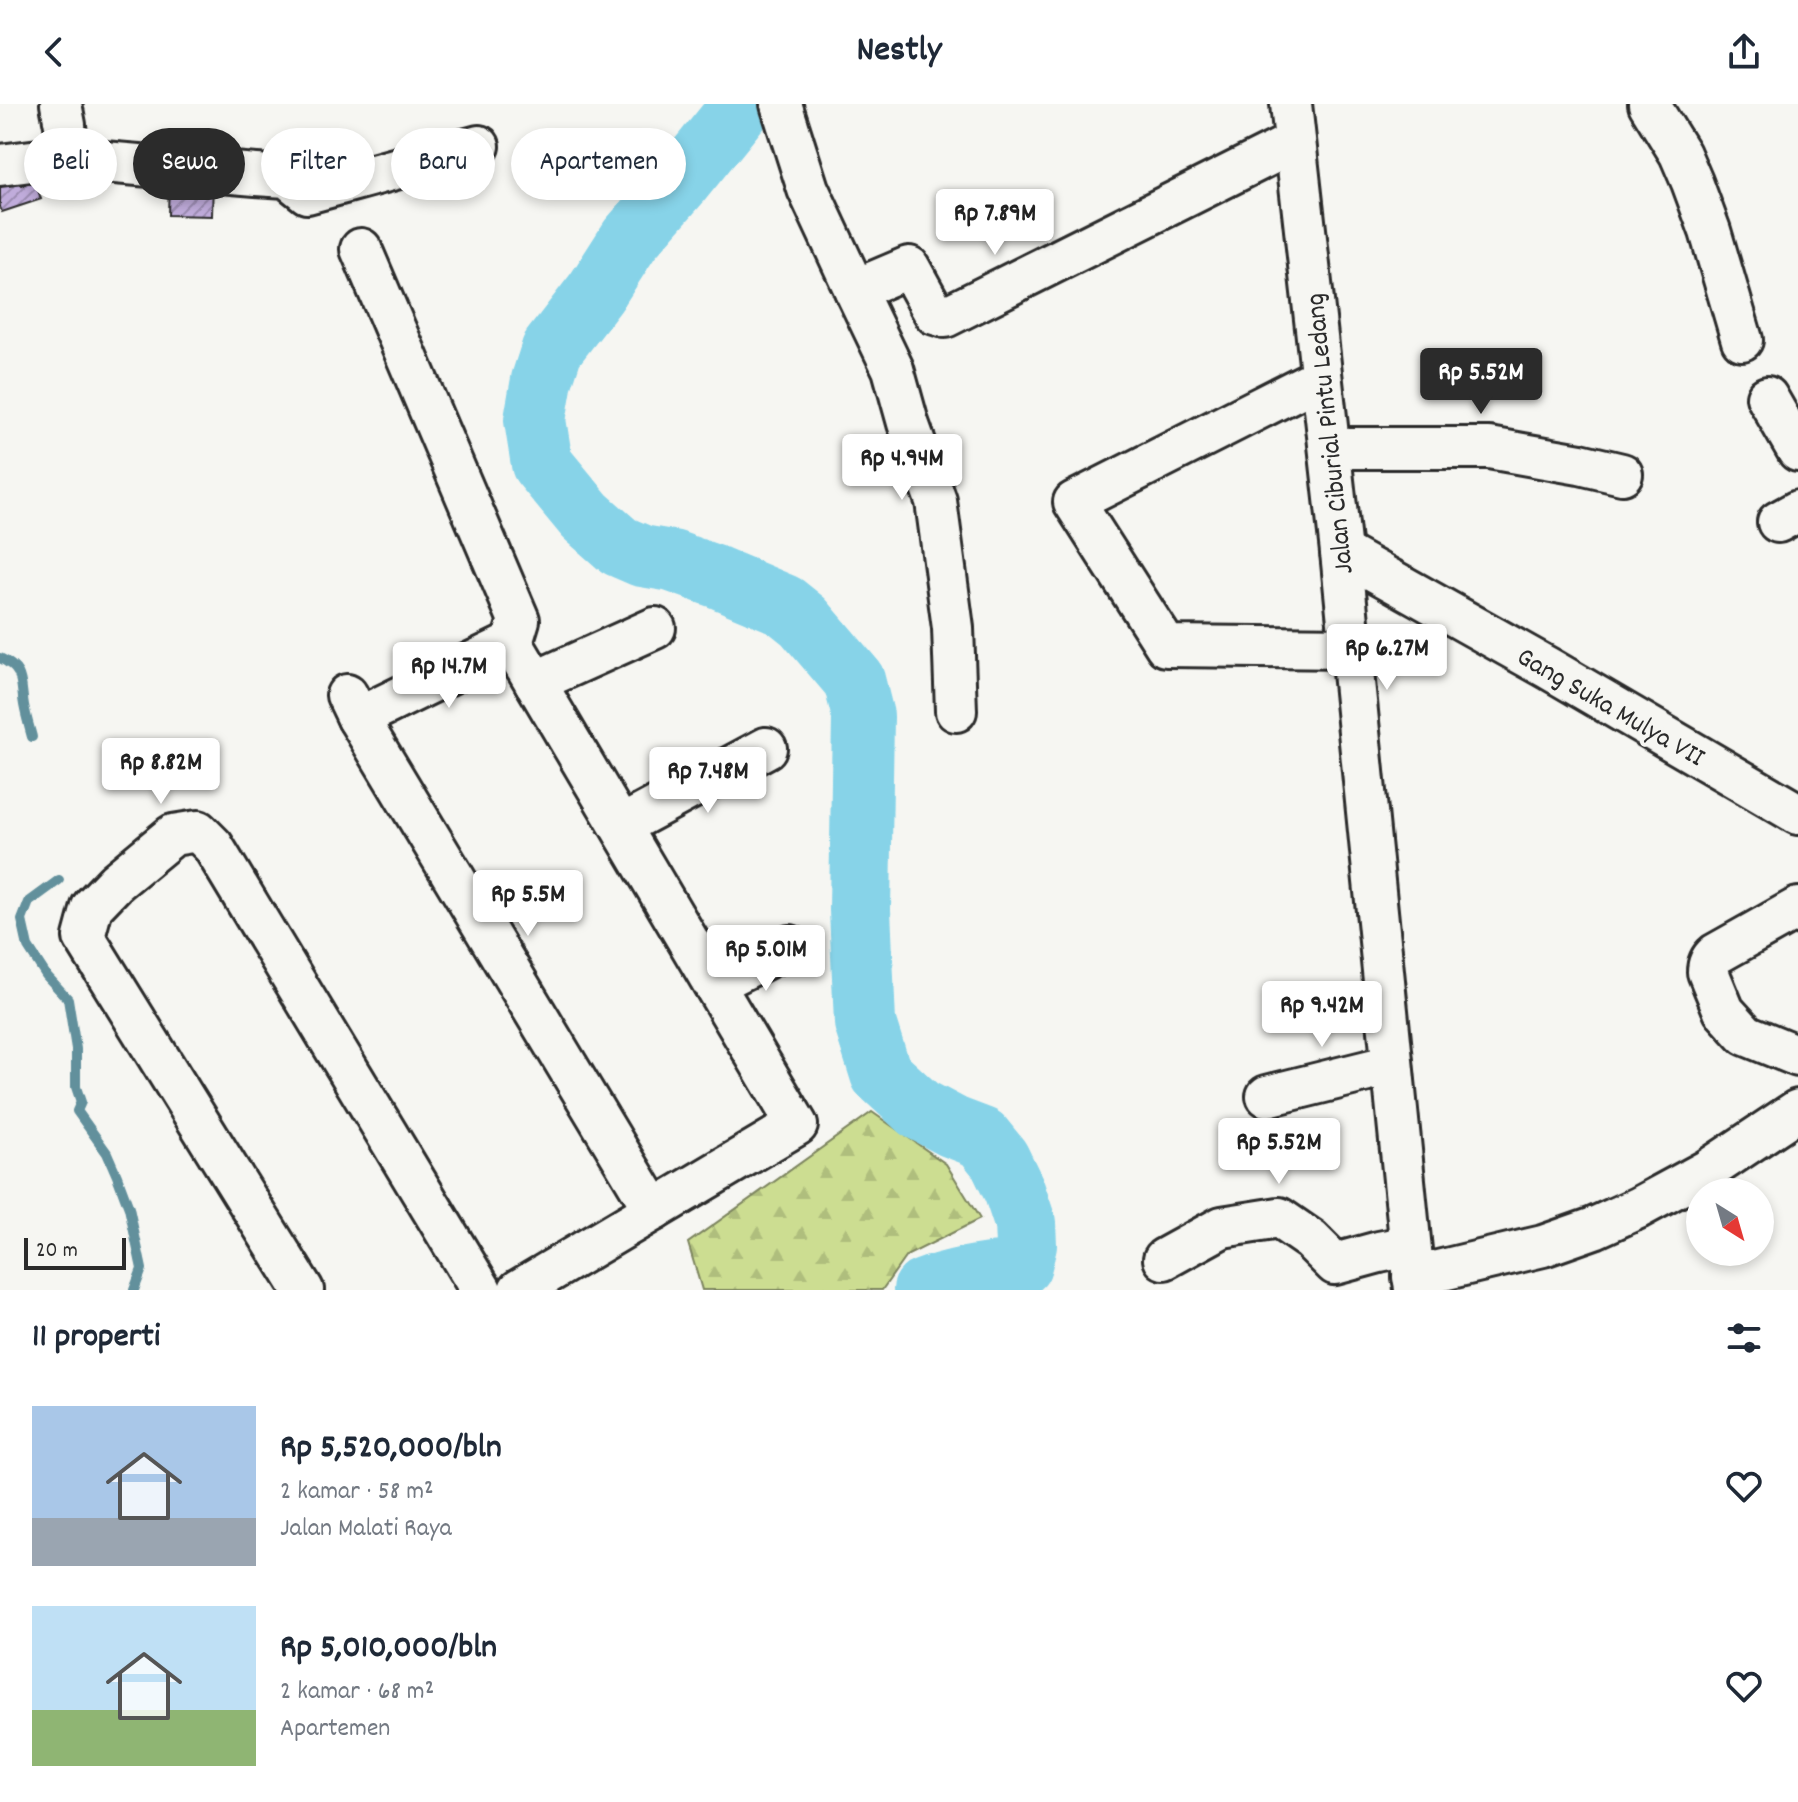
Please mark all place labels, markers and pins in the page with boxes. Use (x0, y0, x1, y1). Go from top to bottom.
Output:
pin: Rp 7.89M (912, 189, 1078, 257)
pin: Rp 5.52M (1398, 348, 1564, 416)
pin: Rp 4.94M (819, 434, 985, 502)
pin: Rp 6.27M (1304, 624, 1470, 692)
pin: Rp 14.7M (366, 642, 532, 710)
pin: Rp 8.82M (78, 738, 244, 806)
pin: Rp 7.48M (625, 747, 791, 815)
pin: Rp 5.5M (454, 870, 602, 938)
pin: Rp 5.01M (683, 925, 849, 993)
pin: Rp 9.42M (1239, 981, 1405, 1049)
pin: Rp 5.52M (1196, 1118, 1362, 1186)

